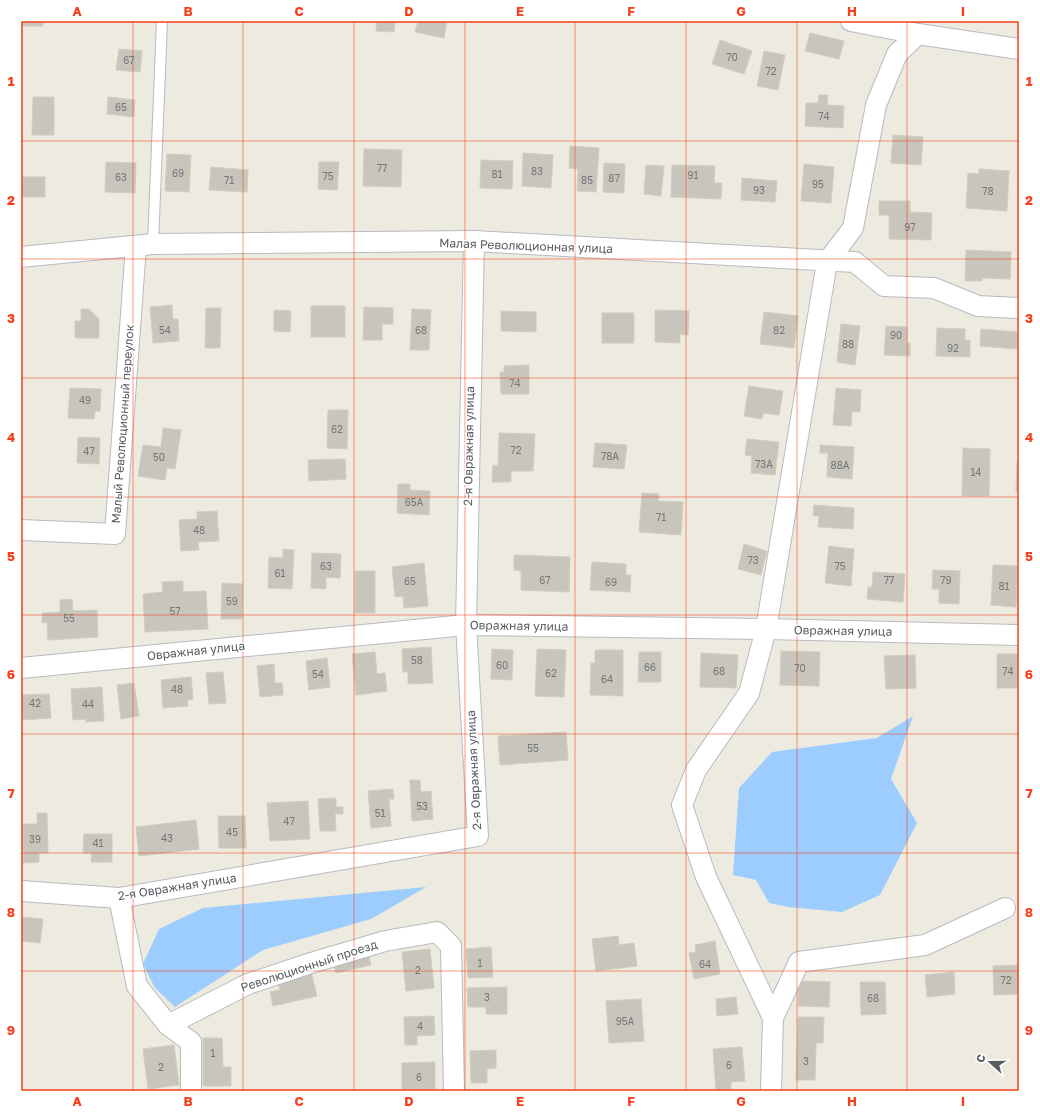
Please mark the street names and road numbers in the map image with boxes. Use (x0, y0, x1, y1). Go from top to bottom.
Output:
street label: Малая Революционная улица (439, 235, 613, 256)
street label: Малый Революционный переулок (108, 324, 137, 524)
street label: 2-я Овражная улица (460, 386, 477, 506)
street label: Овражная улица (470, 617, 568, 634)
street label: Овражная улица (794, 622, 892, 639)
street label: Овражная улица (146, 638, 246, 663)
street label: 2-я Овражная улица (463, 710, 484, 830)
street label: 2-я Овражная улица (117, 870, 237, 903)
street label: Революционный проезд (239, 936, 379, 995)

